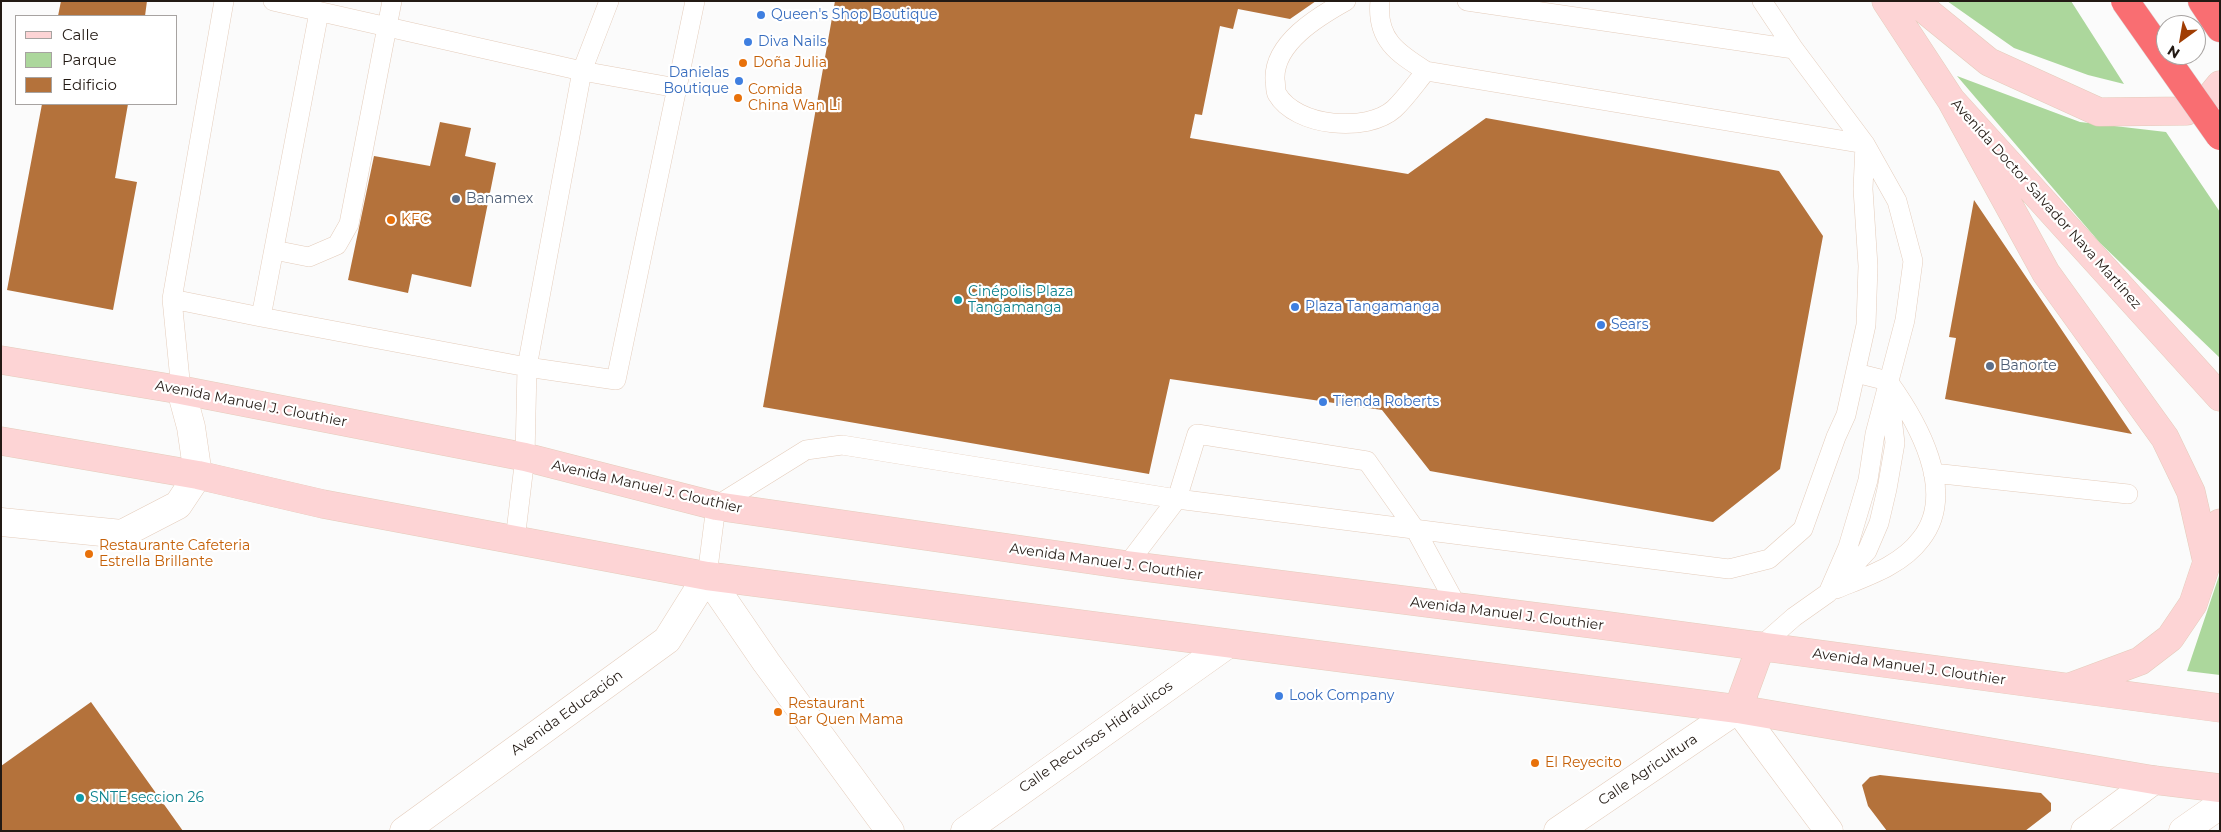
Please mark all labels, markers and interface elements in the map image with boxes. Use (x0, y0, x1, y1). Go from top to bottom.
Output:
place label: Queen's Shop Boutique (771, 7, 937, 23)
marker: Queen's Shop Boutique (755, 9, 767, 21)
legend (15, 15, 178, 105)
north arrow (2156, 15, 2206, 65)
text: Calle (62, 25, 99, 44)
place label: Diva Nails (758, 34, 827, 50)
marker: Diva Nails (742, 36, 754, 48)
text: N (2164, 41, 2183, 63)
text: Parque (62, 50, 117, 69)
place label: Doña Julia (753, 55, 827, 71)
marker: Doña Julia (737, 57, 749, 69)
place label: Danielas Boutique (663, 65, 729, 98)
text: Edificio (62, 75, 117, 94)
marker: Danielas Boutique (733, 75, 745, 87)
place label: Comida China Wan Li (748, 82, 841, 114)
marker: Comida China Wan Li (732, 92, 744, 104)
street label: Avenida Doctor Salvador Nava Martínez (1947, 96, 2145, 312)
place label: Banamex (466, 191, 533, 207)
marker: Banamex (450, 193, 462, 205)
place label: KFC (401, 212, 430, 228)
marker: KFC (385, 214, 397, 226)
place label: Cinépolis Plaza Tangamanga (968, 284, 1073, 316)
marker: Cinépolis Plaza Tangamanga (952, 294, 964, 306)
place label: Plaza Tangamanga (1305, 299, 1440, 315)
marker: Plaza Tangamanga (1289, 301, 1301, 313)
place label: Sears (1611, 317, 1649, 333)
marker: Sears (1595, 319, 1607, 331)
place label: Banorte (2000, 358, 2057, 374)
marker: Banorte (1984, 360, 1996, 372)
street label: Avenida Manuel J. Clouthier (154, 377, 348, 431)
place label: Tienda Roberts (1333, 394, 1439, 410)
marker: Tienda Roberts (1317, 396, 1329, 408)
street label: Avenida Manuel J. Clouthier (550, 457, 744, 517)
place label: Restaurante Cafeteria Estrella Brillante (99, 538, 250, 570)
street label: Avenida Manuel J. Clouthier (1008, 540, 1204, 584)
marker: Restaurante Cafeteria Estrella Brillante (83, 548, 95, 560)
street label: Avenida Manuel J. Clouthier (1409, 594, 1605, 634)
street label: Avenida Manuel J. Clouthier (1811, 645, 2007, 689)
street label: Avenida Educación (508, 667, 626, 759)
street label: Calle Recursos Hidráulicos (1016, 677, 1176, 797)
place label: Look Company (1289, 688, 1394, 704)
marker: Look Company (1273, 690, 1285, 702)
place label: Restaurant Bar Quen Mama (788, 696, 904, 729)
marker: Restaurant Bar Quen Mama (772, 706, 784, 718)
street label: Calle Agricultura (1595, 731, 1701, 809)
place label: El Reyecito (1545, 755, 1622, 771)
marker: El Reyecito (1529, 757, 1541, 769)
place label: SNTE seccion 26 (90, 790, 204, 806)
marker: SNTE seccion 26 (74, 792, 86, 804)

